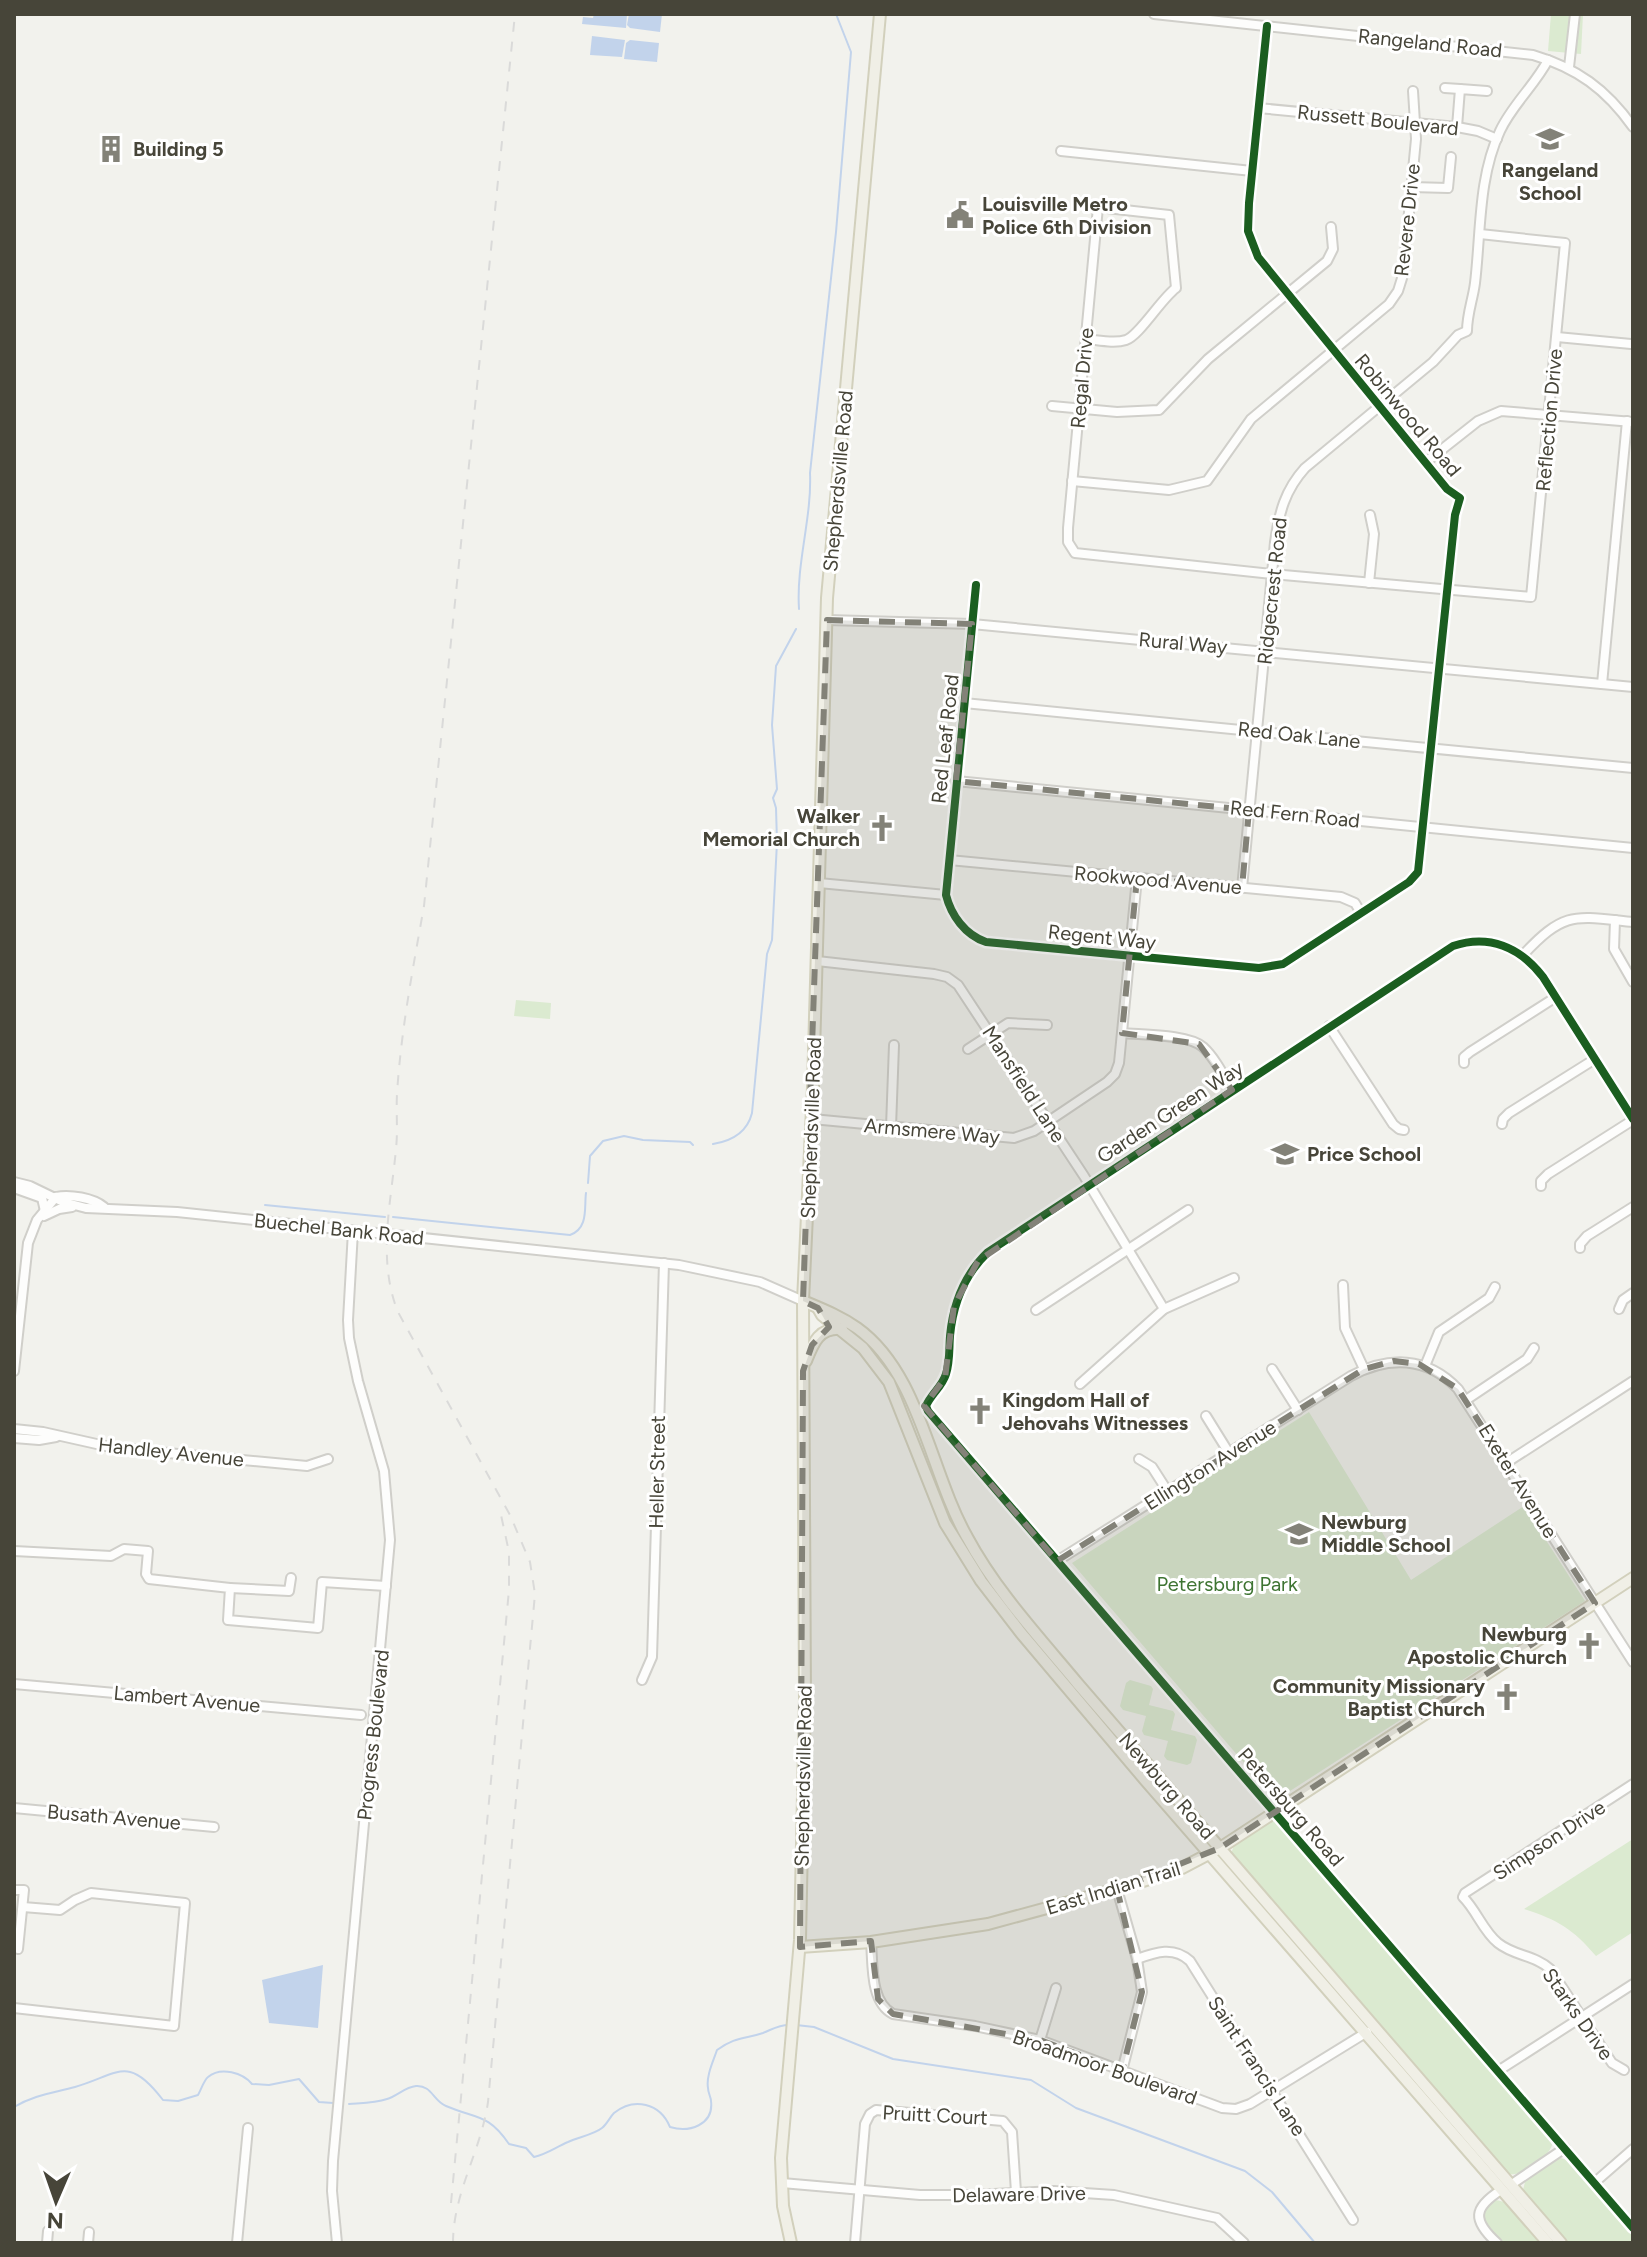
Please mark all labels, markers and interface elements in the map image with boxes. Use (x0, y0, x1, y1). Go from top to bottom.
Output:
street label: Rangeland Road (1357, 23, 1503, 63)
street label: Russett Boulevard (1296, 100, 1460, 140)
school or university icon: Rangeland School (1535, 124, 1565, 154)
building icon: Building 5 (96, 134, 126, 164)
place label: Building 5 (133, 137, 224, 161)
place label: Rangeland School (1502, 158, 1598, 205)
street label: Revere Drive (1389, 162, 1425, 278)
place label: Louisville Metro Police 6th Division (982, 192, 1151, 239)
public building icon: Louisville Metro Police 6th Division (945, 200, 975, 230)
street label: Regal Drive (1066, 327, 1098, 429)
street label: Reflection Drive (1531, 348, 1567, 492)
street label: Robinwood Road (1350, 349, 1466, 481)
street label: Shepherdsville Road (818, 389, 858, 573)
street label: Ridgecrest Road (1252, 516, 1292, 666)
street label: Rural Way (1138, 627, 1229, 659)
street label: Red Leaf Road (926, 673, 964, 805)
street label: Red Oak Lane (1237, 717, 1362, 753)
street label: Red Fern Road (1229, 795, 1361, 833)
place label: Walker Memorial Church (702, 804, 860, 851)
church icon: Walker Memorial Church (867, 813, 897, 843)
street label: Rookwood Avenue (1073, 861, 1243, 899)
street label: Regent Way (1047, 919, 1158, 955)
street label: Mansfield Lane (977, 1021, 1071, 1147)
street label: Shepherdsville Road (796, 1037, 826, 1219)
street label: Garden Green Way (1092, 1055, 1248, 1168)
street label: Armsmere Way (863, 1113, 1001, 1149)
school or university icon: Price School (1270, 1139, 1300, 1169)
place label: Price School (1307, 1142, 1421, 1166)
street label: Buechel Bank Road (253, 1208, 425, 1250)
place label: Kingdom Hall of Jehovahs Witnesses (1002, 1388, 1188, 1435)
church icon: Kingdom Hall of Jehovahs Witnesses (965, 1396, 995, 1426)
street label: Heller Street (644, 1415, 670, 1529)
street label: Ellington Avenue (1140, 1415, 1280, 1515)
street label: Exeter Avenue (1473, 1420, 1563, 1543)
street label: Handley Avenue (97, 1432, 245, 1472)
place label: Newburg Middle School (1321, 1510, 1451, 1557)
school or university icon: Newburg Middle School (1284, 1519, 1314, 1549)
park label: Petersburg Park (1156, 1572, 1298, 1596)
place label: Newburg Apostolic Church (1407, 1622, 1567, 1669)
church icon: Newburg Apostolic Church (1574, 1631, 1604, 1661)
street label: Progress Boulevard (352, 1648, 394, 1822)
place label: Community Missionary Baptist Church (1273, 1674, 1485, 1721)
street label: Lambert Avenue (113, 1681, 261, 1717)
church icon: Community Missionary Baptist Church (1492, 1682, 1522, 1712)
street label: Shepherdsville Road (789, 1685, 817, 1867)
street label: Newburg Road (1114, 1727, 1220, 1845)
street label: Petersburg Road (1233, 1743, 1349, 1871)
street label: Simpson Drive (1488, 1795, 1610, 1885)
street label: Busath Avenue (46, 1799, 182, 1835)
street label: East Indian Trail (1043, 1856, 1183, 1920)
street label: Starks Drive (1537, 1963, 1619, 2065)
street label: Saint Francis Lane (1203, 1992, 1311, 2141)
street label: Broadmoor Boulevard (1010, 2024, 1200, 2110)
street label: Pruitt Court (882, 2100, 988, 2130)
north arrow (16, 2161, 96, 2241)
street label: Delaware Drive (952, 2181, 1086, 2207)
text: N (46, 2207, 64, 2234)

